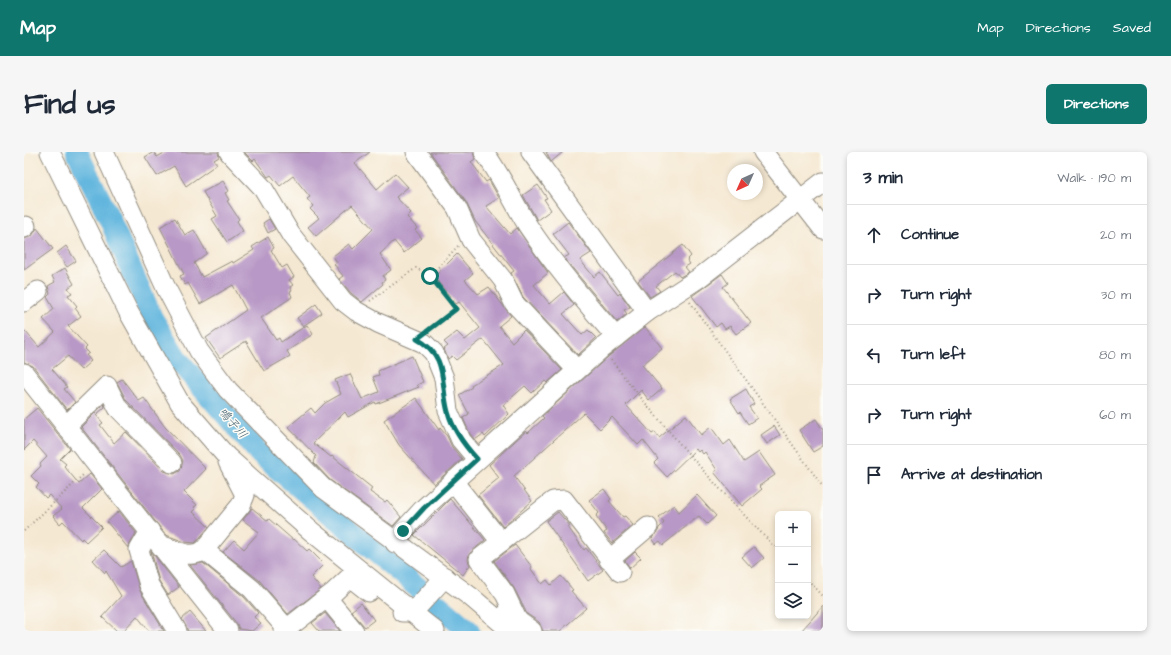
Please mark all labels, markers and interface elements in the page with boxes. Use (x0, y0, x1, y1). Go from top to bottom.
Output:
text: Map (20, 15, 56, 42)
text: Map (977, 18, 1004, 38)
text: Directions (1026, 18, 1091, 38)
text: Saved (1113, 18, 1151, 38)
button: Directions (1046, 84, 1147, 124)
text: Find us (24, 85, 115, 124)
north arrow (727, 164, 763, 200)
text: 3 min (863, 166, 903, 190)
text: Walk · 190 m (1057, 169, 1131, 187)
icon: ahead (863, 224, 885, 246)
text: Continue (901, 224, 959, 245)
text: 20 m (1100, 226, 1131, 244)
route start (421, 267, 439, 285)
icon: right (863, 284, 885, 306)
text: Turn right (901, 284, 972, 305)
text: 30 m (1101, 286, 1131, 304)
icon: left (863, 344, 885, 366)
text: Turn left (901, 344, 965, 365)
text: 80 m (1099, 346, 1131, 364)
water label: 鳴子川 (214, 404, 251, 442)
icon: right (863, 404, 885, 426)
text: Turn right (901, 404, 972, 425)
text: 60 m (1099, 406, 1131, 424)
icon: arrive (863, 464, 885, 486)
text: Arrive at destination (901, 464, 1042, 485)
map controls (775, 511, 811, 619)
button: + (775, 511, 811, 547)
route end (394, 522, 412, 540)
button: − (775, 547, 811, 583)
button: layers (775, 583, 811, 619)

